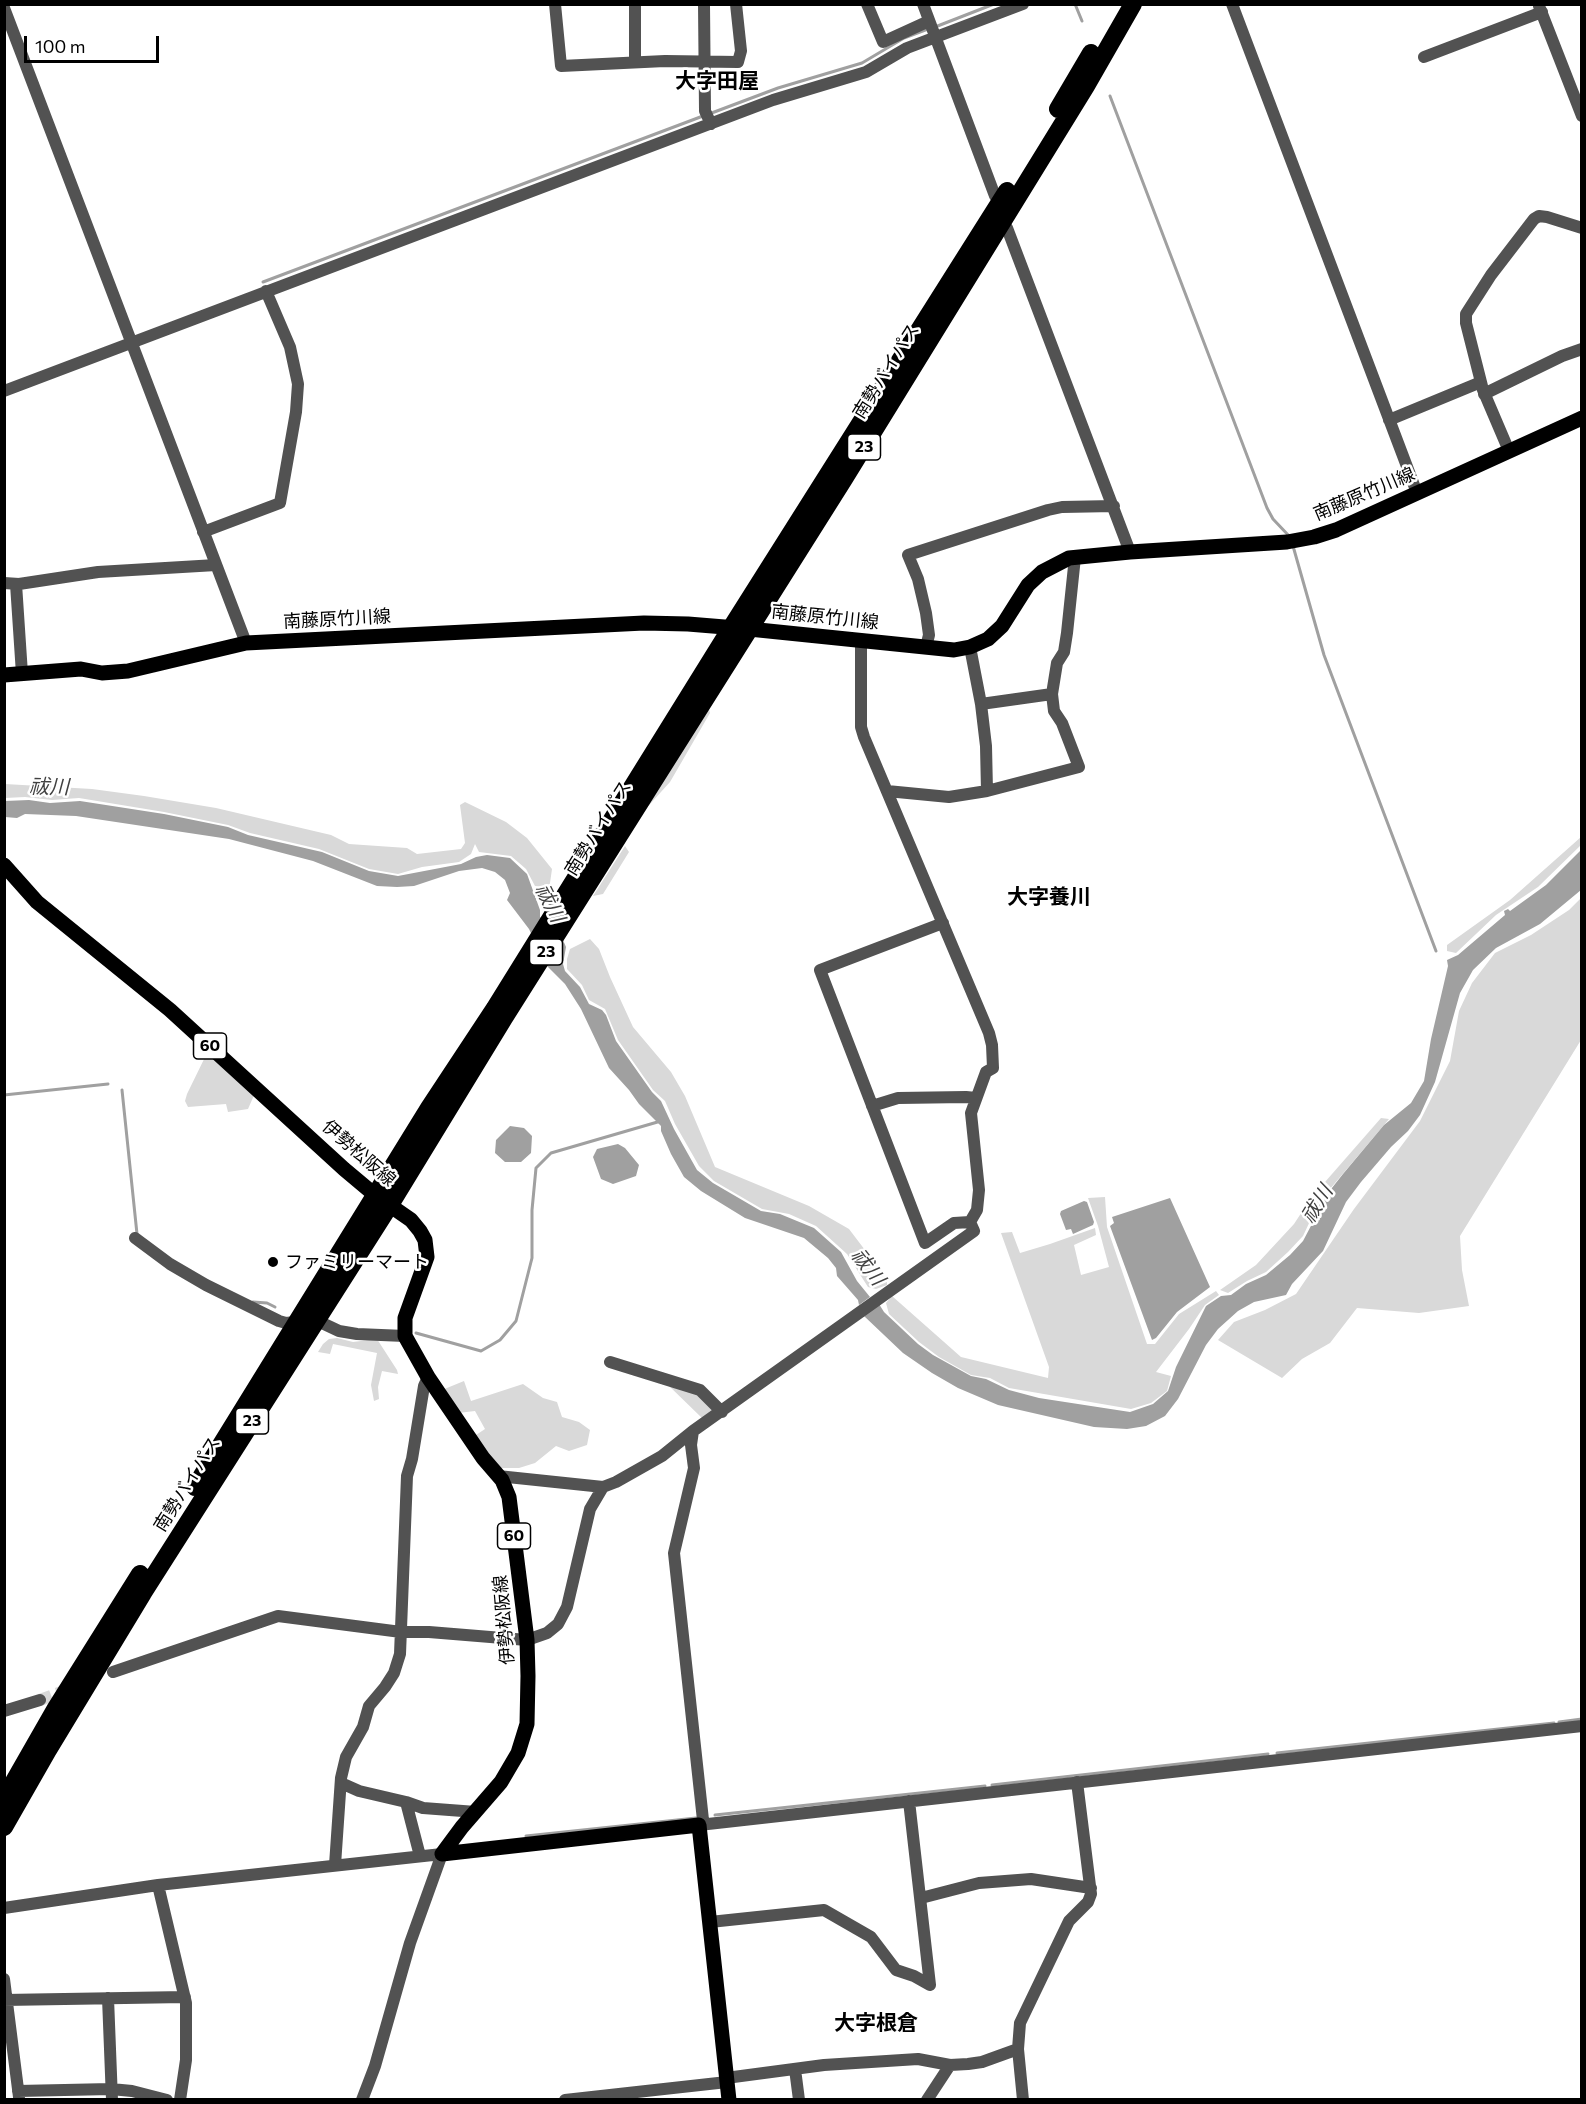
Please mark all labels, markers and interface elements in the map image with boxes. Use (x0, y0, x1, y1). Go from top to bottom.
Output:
scale bar (27, 24, 162, 62)
text: 100 m (35, 35, 85, 57)
district label: 大字田屋 (675, 68, 759, 94)
street label: 南勢バイパス (848, 319, 924, 423)
road number: 23 (848, 434, 880, 460)
street label: 南藤原竹川線 (1310, 463, 1418, 525)
street label: 南藤原竹川線 (770, 601, 880, 633)
street label: 南藤原竹川線 (283, 605, 391, 633)
water label: 祓川 (29, 775, 69, 799)
street label: 南勢バイパス (560, 776, 636, 880)
water label: 祓川 (530, 880, 570, 926)
district label: 大字養川 (1007, 884, 1091, 910)
road number: 23 (530, 939, 562, 965)
road number: 60 (194, 1033, 226, 1059)
street label: 伊勢松阪線 (318, 1115, 400, 1191)
water label: 祓川 (1296, 1181, 1338, 1227)
water label: 祓川 (846, 1244, 890, 1290)
place label: ファミリーマート (285, 1251, 429, 1273)
marker: ファミリーマート (266, 1255, 280, 1269)
road number: 23 (236, 1408, 268, 1434)
street label: 南勢バイパス (149, 1432, 225, 1536)
road number: 60 (498, 1523, 530, 1549)
street label: 伊勢松阪線 (489, 1574, 519, 1666)
district label: 大字根倉 (834, 2010, 918, 2036)

